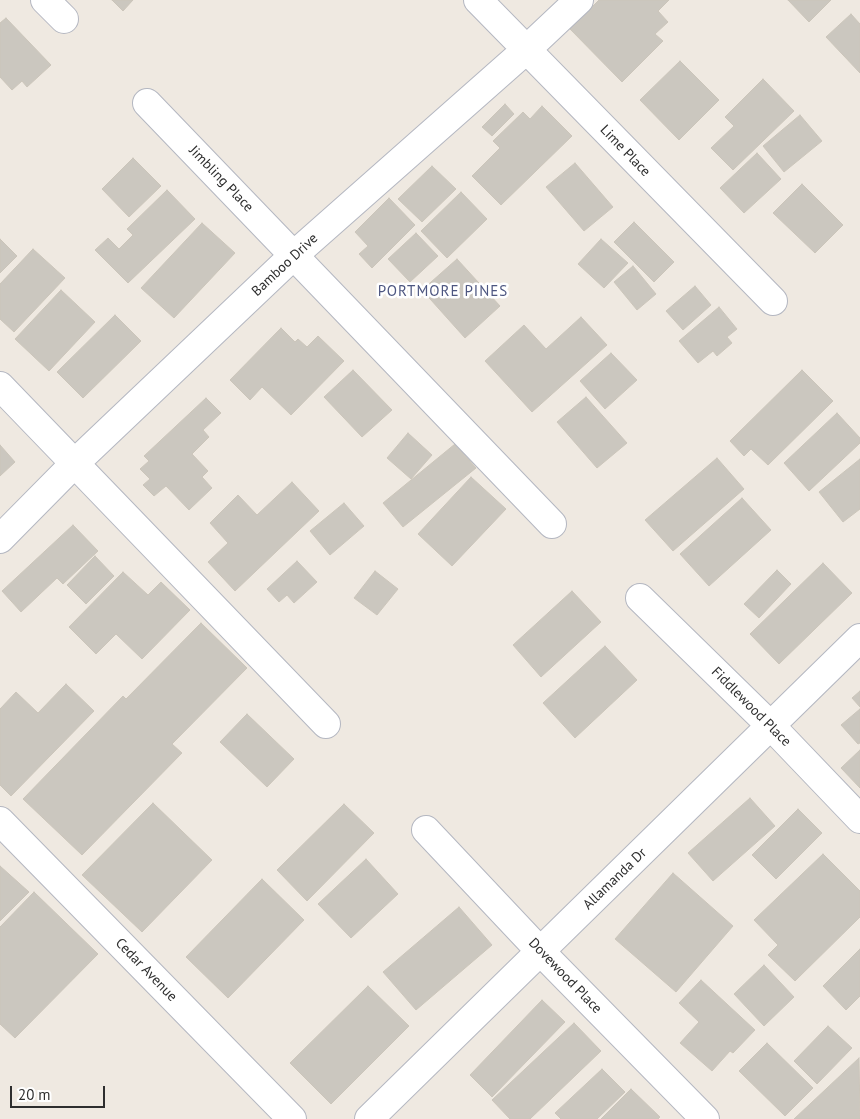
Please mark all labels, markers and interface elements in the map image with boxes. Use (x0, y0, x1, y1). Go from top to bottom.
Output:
street label: Lime Place (596, 122, 654, 180)
street label: Jimbling Place (185, 142, 257, 216)
street label: Bamboo Drive (248, 230, 322, 300)
district label: PORTMORE PINES (376, 283, 510, 301)
street label: Fiddlewood Place (708, 664, 794, 750)
street label: Allamanda Dr (580, 845, 650, 913)
street label: Cedar Avenue (112, 935, 180, 1005)
street label: Dovewood Place (525, 935, 605, 1017)
scale bar (12, 1076, 108, 1108)
text: 20 m (18, 1085, 51, 1104)

